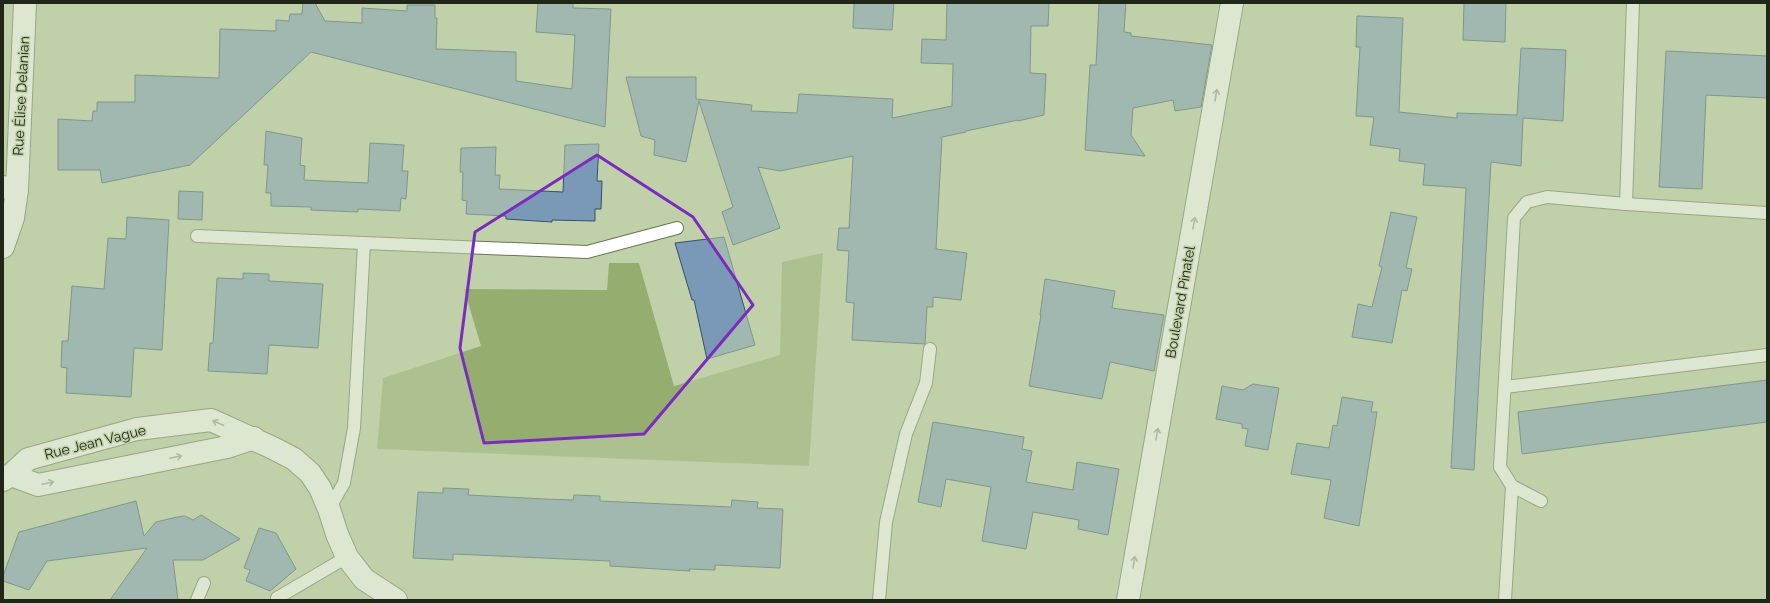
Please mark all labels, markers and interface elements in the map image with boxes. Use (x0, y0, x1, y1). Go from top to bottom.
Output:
street label: Rue Élise Delanian (9, 36, 32, 156)
one-way arrow (1212, 89, 1220, 102)
one-way arrow (1190, 217, 1198, 230)
street label: Boulevard Pinatel (1162, 244, 1198, 359)
one-way arrow (212, 419, 224, 427)
street label: Rue Jean Vague (43, 422, 147, 462)
one-way arrow (1153, 427, 1161, 440)
one-way arrow (169, 453, 182, 461)
one-way arrow (42, 478, 55, 486)
one-way arrow (1131, 555, 1139, 568)

